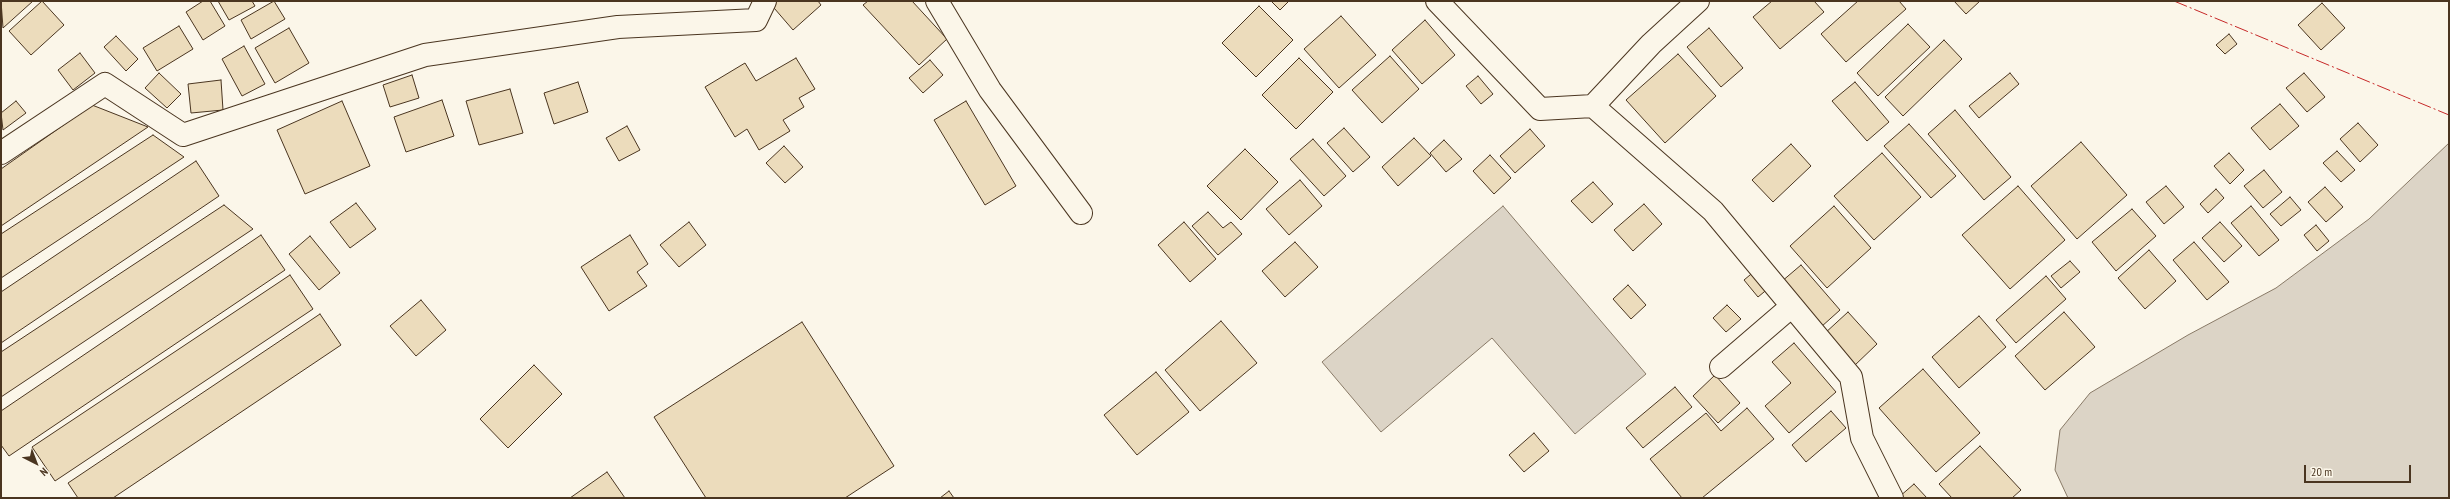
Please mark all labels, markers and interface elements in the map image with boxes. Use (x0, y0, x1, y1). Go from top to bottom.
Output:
north arrow (16, 443, 56, 483)
scale bar (2306, 457, 2413, 483)
text: 20 m (2311, 464, 2332, 479)
text: N (37, 465, 51, 479)

